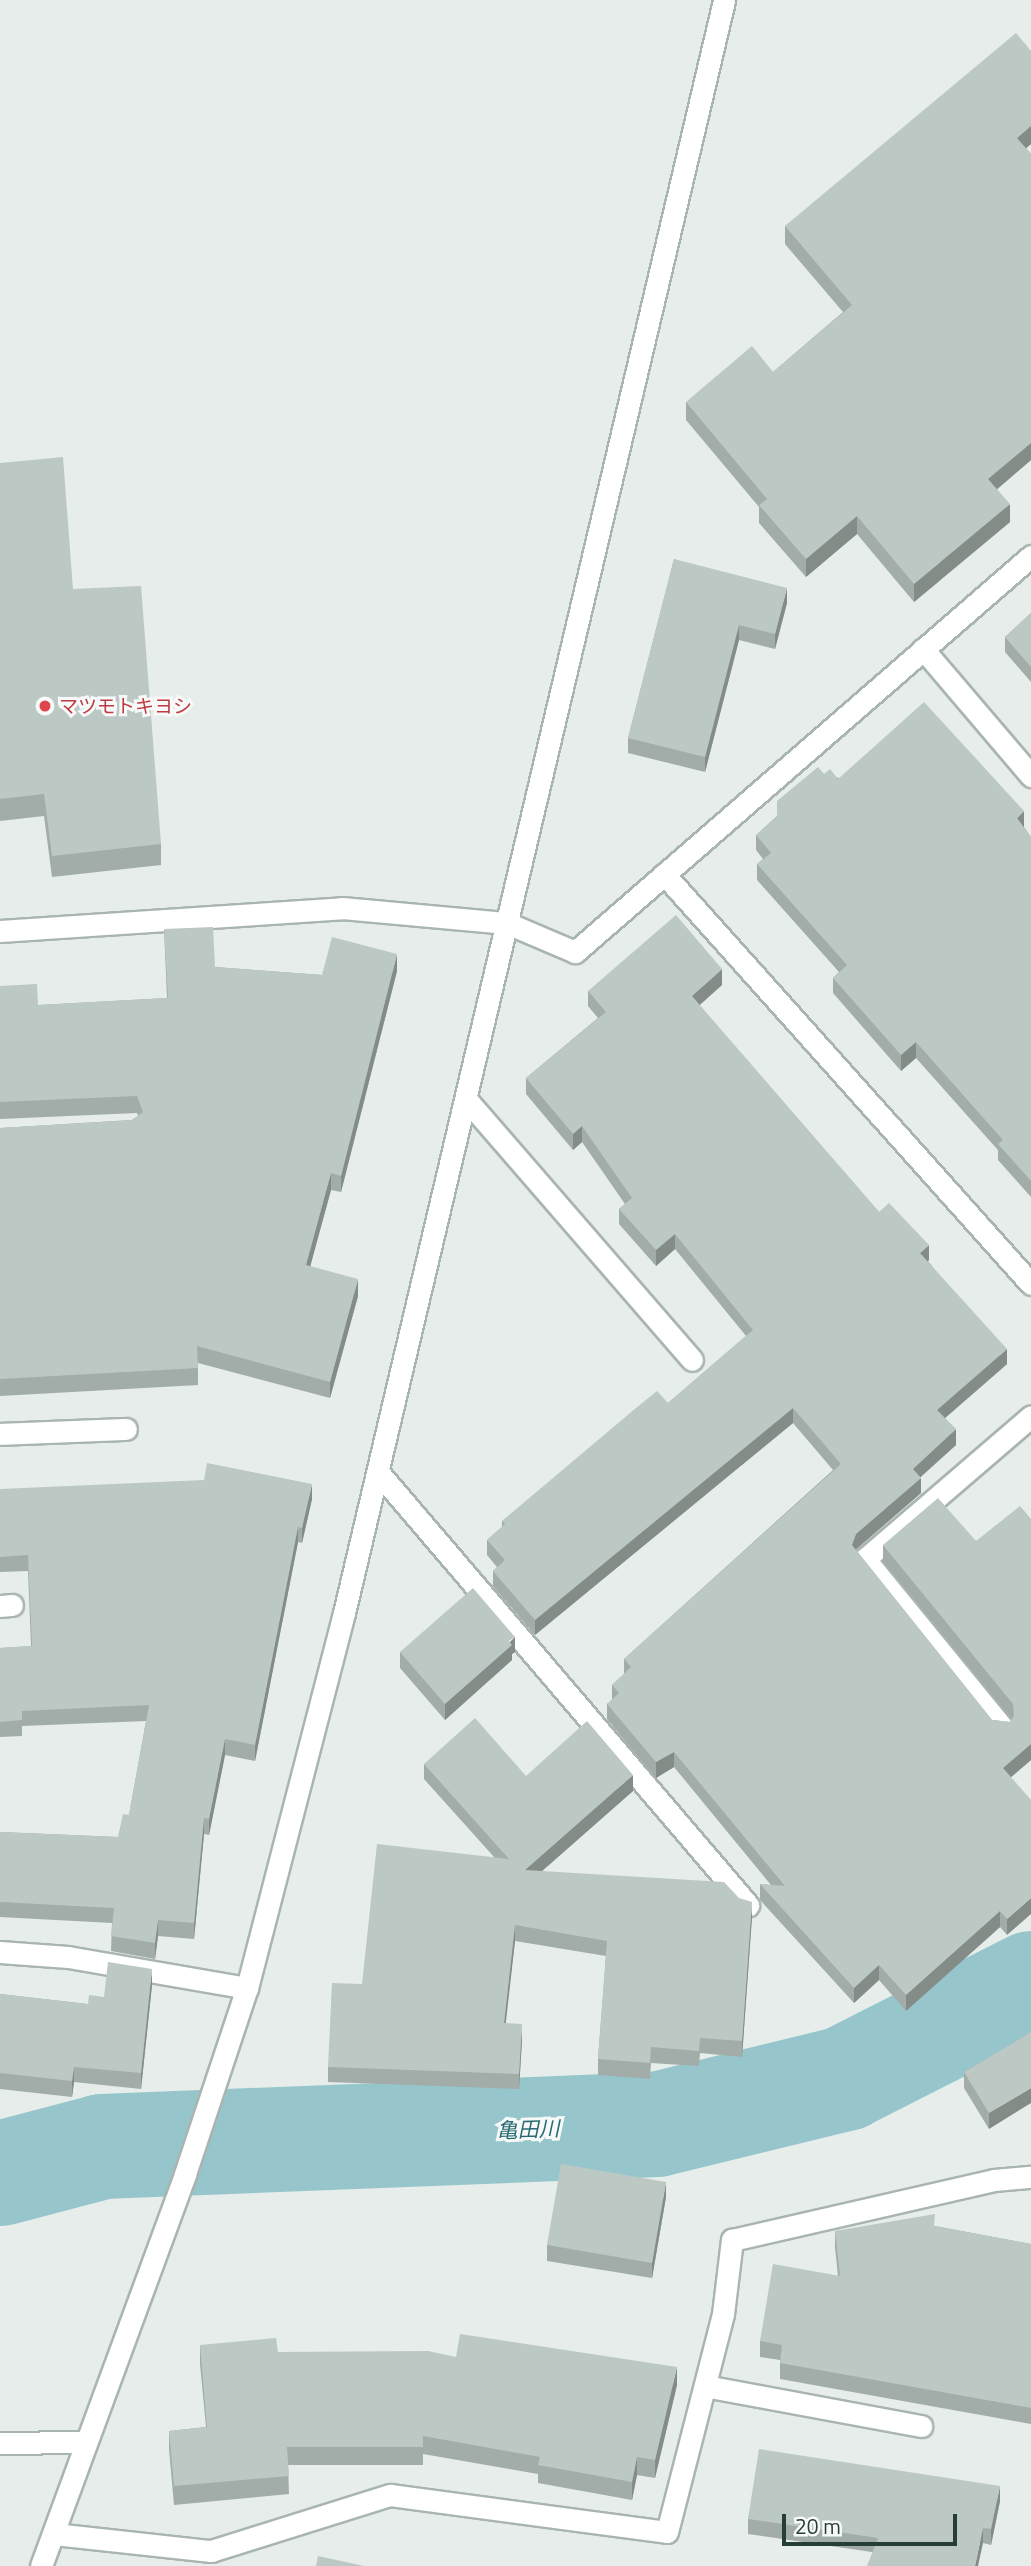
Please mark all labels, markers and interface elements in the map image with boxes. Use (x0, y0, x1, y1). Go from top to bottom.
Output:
place label: マツモトキヨシ (59, 695, 192, 717)
marker: マツモトキヨシ (37, 698, 53, 714)
water label: 亀田川 (496, 2115, 560, 2143)
scale bar (786, 2500, 961, 2544)
text: 20 m (795, 2510, 841, 2542)

